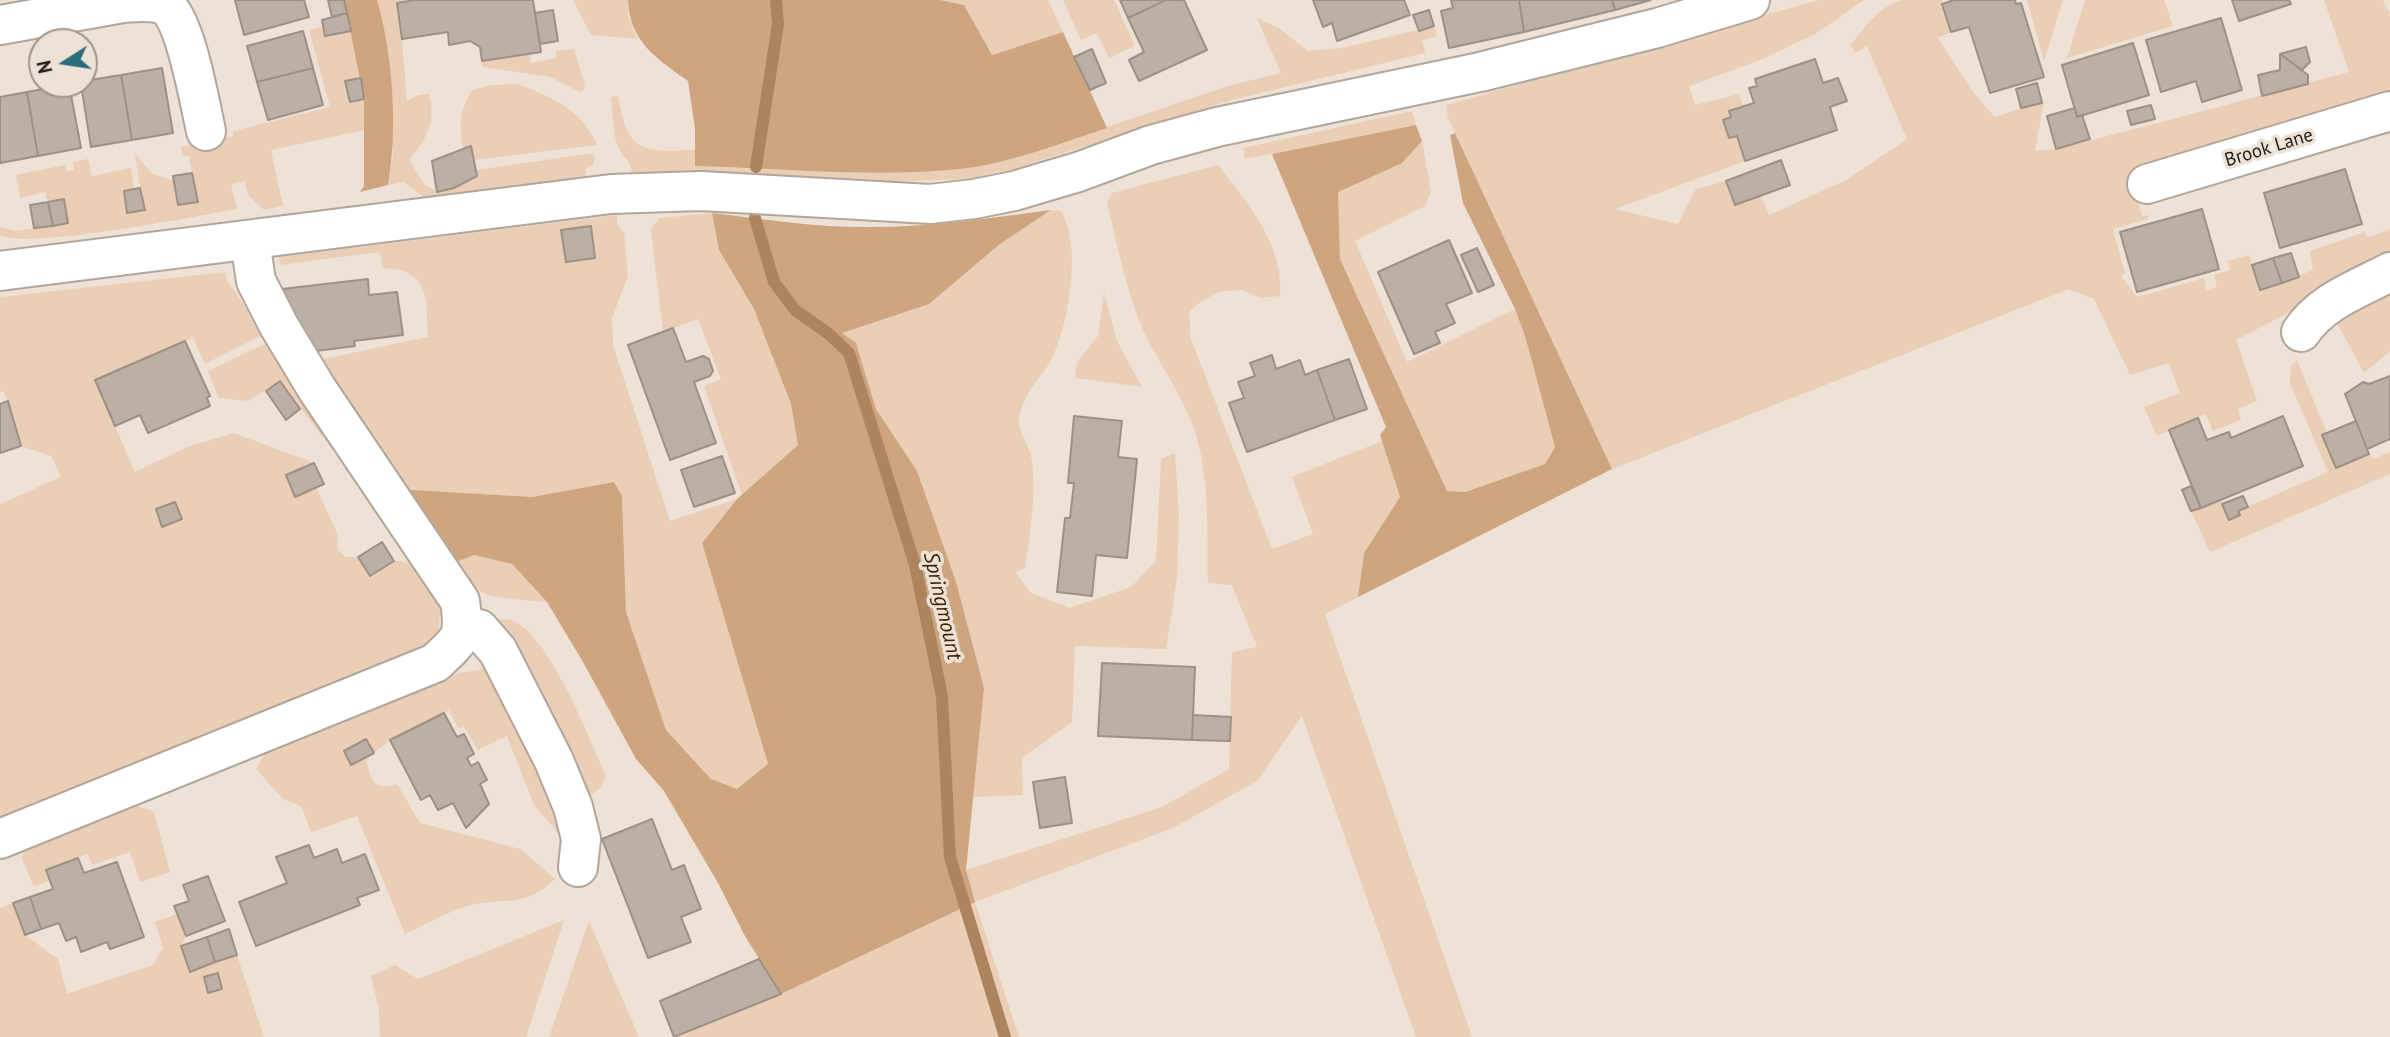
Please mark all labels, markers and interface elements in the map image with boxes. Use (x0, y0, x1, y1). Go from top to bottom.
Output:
north arrow (28, 28, 98, 98)
text: N (31, 58, 57, 76)
street label: Brook Lane (2222, 124, 2316, 172)
water label: Springmount (917, 550, 967, 662)

